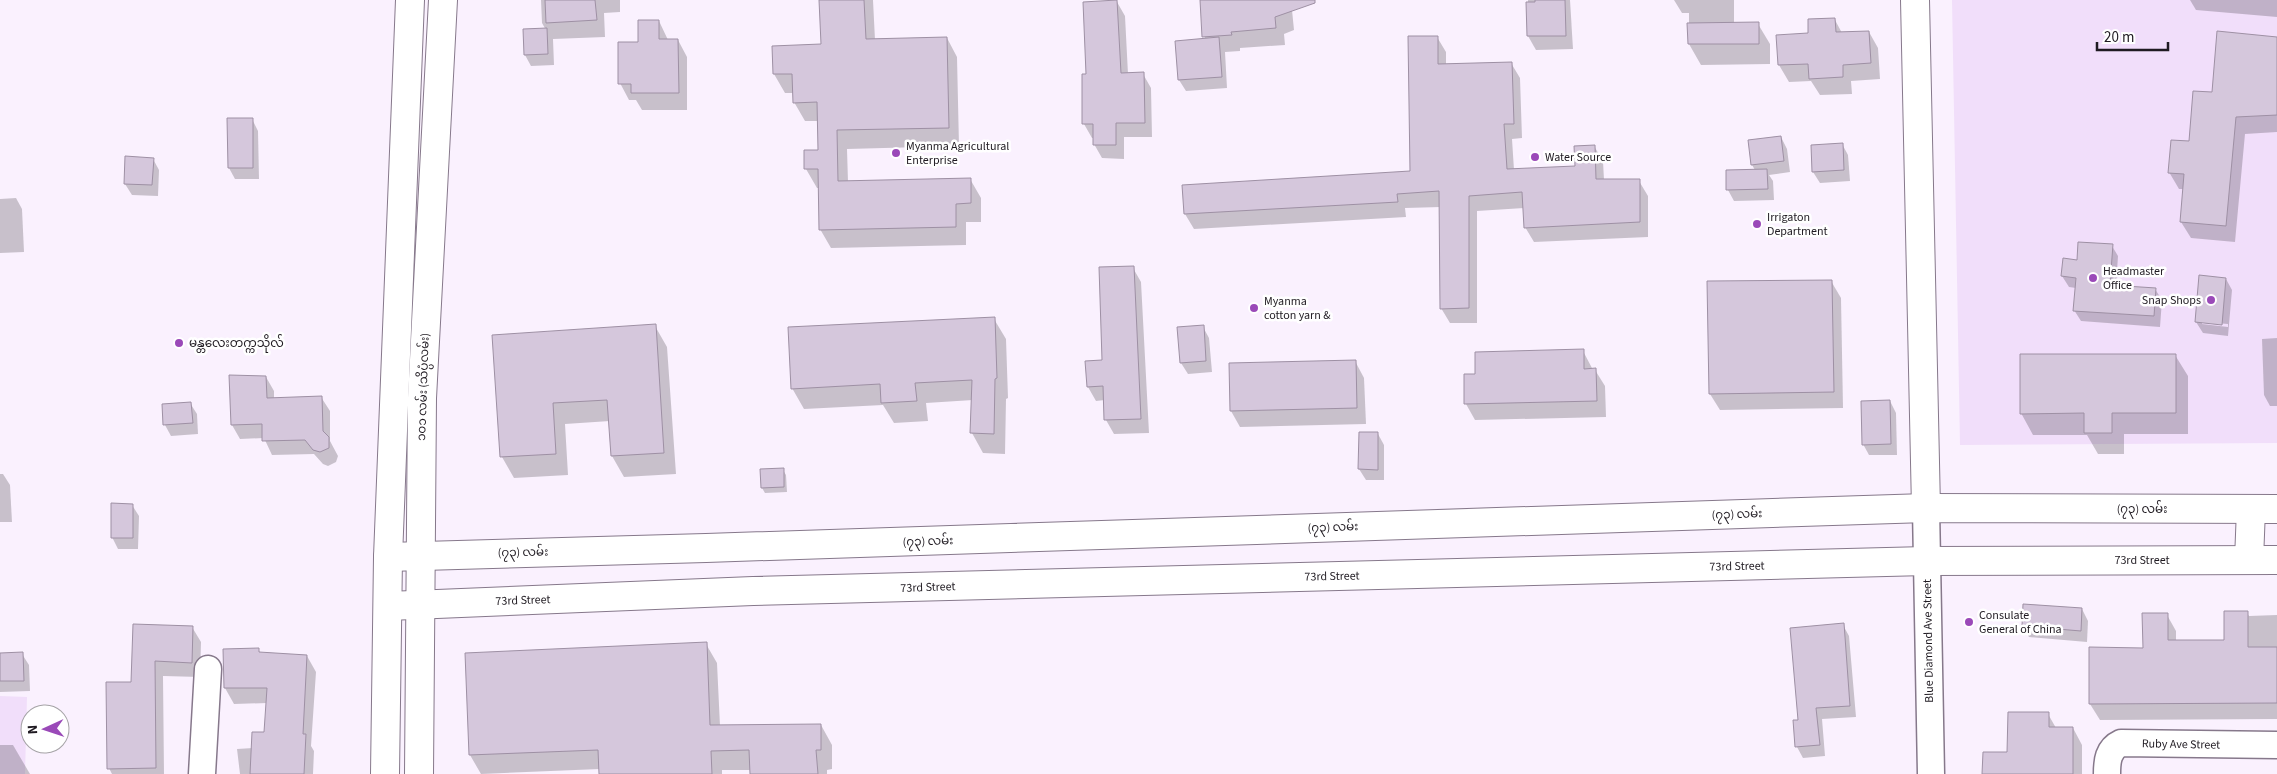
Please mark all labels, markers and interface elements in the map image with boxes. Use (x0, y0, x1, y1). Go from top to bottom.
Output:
scale bar (2097, 20, 2168, 52)
text: 20 m (2104, 27, 2134, 48)
place label: Myanma Agricultural Enterprise (906, 138, 1009, 169)
marker: Myanma Agricultural Enterprise (890, 147, 902, 159)
place label: Water Source (1545, 149, 1611, 166)
marker: Water Source (1529, 151, 1541, 163)
place label: Irrigaton Department (1767, 209, 1828, 240)
marker: Irrigaton Department (1751, 218, 1763, 230)
place label: Headmaster Office (2103, 263, 2165, 294)
marker: Headmaster Office (2087, 272, 2099, 284)
place label: Snap Shops (2142, 292, 2201, 309)
place label: Myanma cotton yarn & (1264, 293, 1331, 324)
marker: Snap Shops (2205, 294, 2217, 306)
marker: Myanma cotton yarn & (1248, 302, 1260, 314)
street label: ၁၀၁ လမ်း (သိပ္ပံလမ်း) (412, 333, 435, 441)
place label: မန္တလေးတက္ကသိုလ် (189, 334, 284, 353)
marker: မန္တလေးတက္ကသိုလ် (173, 337, 185, 349)
street label: (၇၃) လမ်း (2117, 500, 2167, 519)
street label: (၇၃) လမ်း (1711, 504, 1763, 525)
street label: (၇၃) လမ်း (1307, 517, 1359, 538)
street label: (၇၃) လမ်း (902, 531, 954, 552)
street label: (၇၃) လမ်း (498, 543, 548, 562)
street label: 73rd Street (2114, 552, 2170, 569)
street label: 73rd Street (1709, 558, 1765, 575)
street label: 73rd Street (1304, 568, 1360, 585)
street label: 73rd Street (900, 578, 956, 597)
street label: Blue Diamond Ave Street (1919, 579, 1938, 703)
street label: 73rd Street (495, 591, 551, 610)
place label: Consulate General of China (1979, 607, 2062, 638)
marker: Consulate General of China (1963, 616, 1975, 628)
north arrow (20, 704, 70, 754)
text: N (23, 724, 43, 735)
street label: Ruby Ave Street (2142, 735, 2220, 754)

